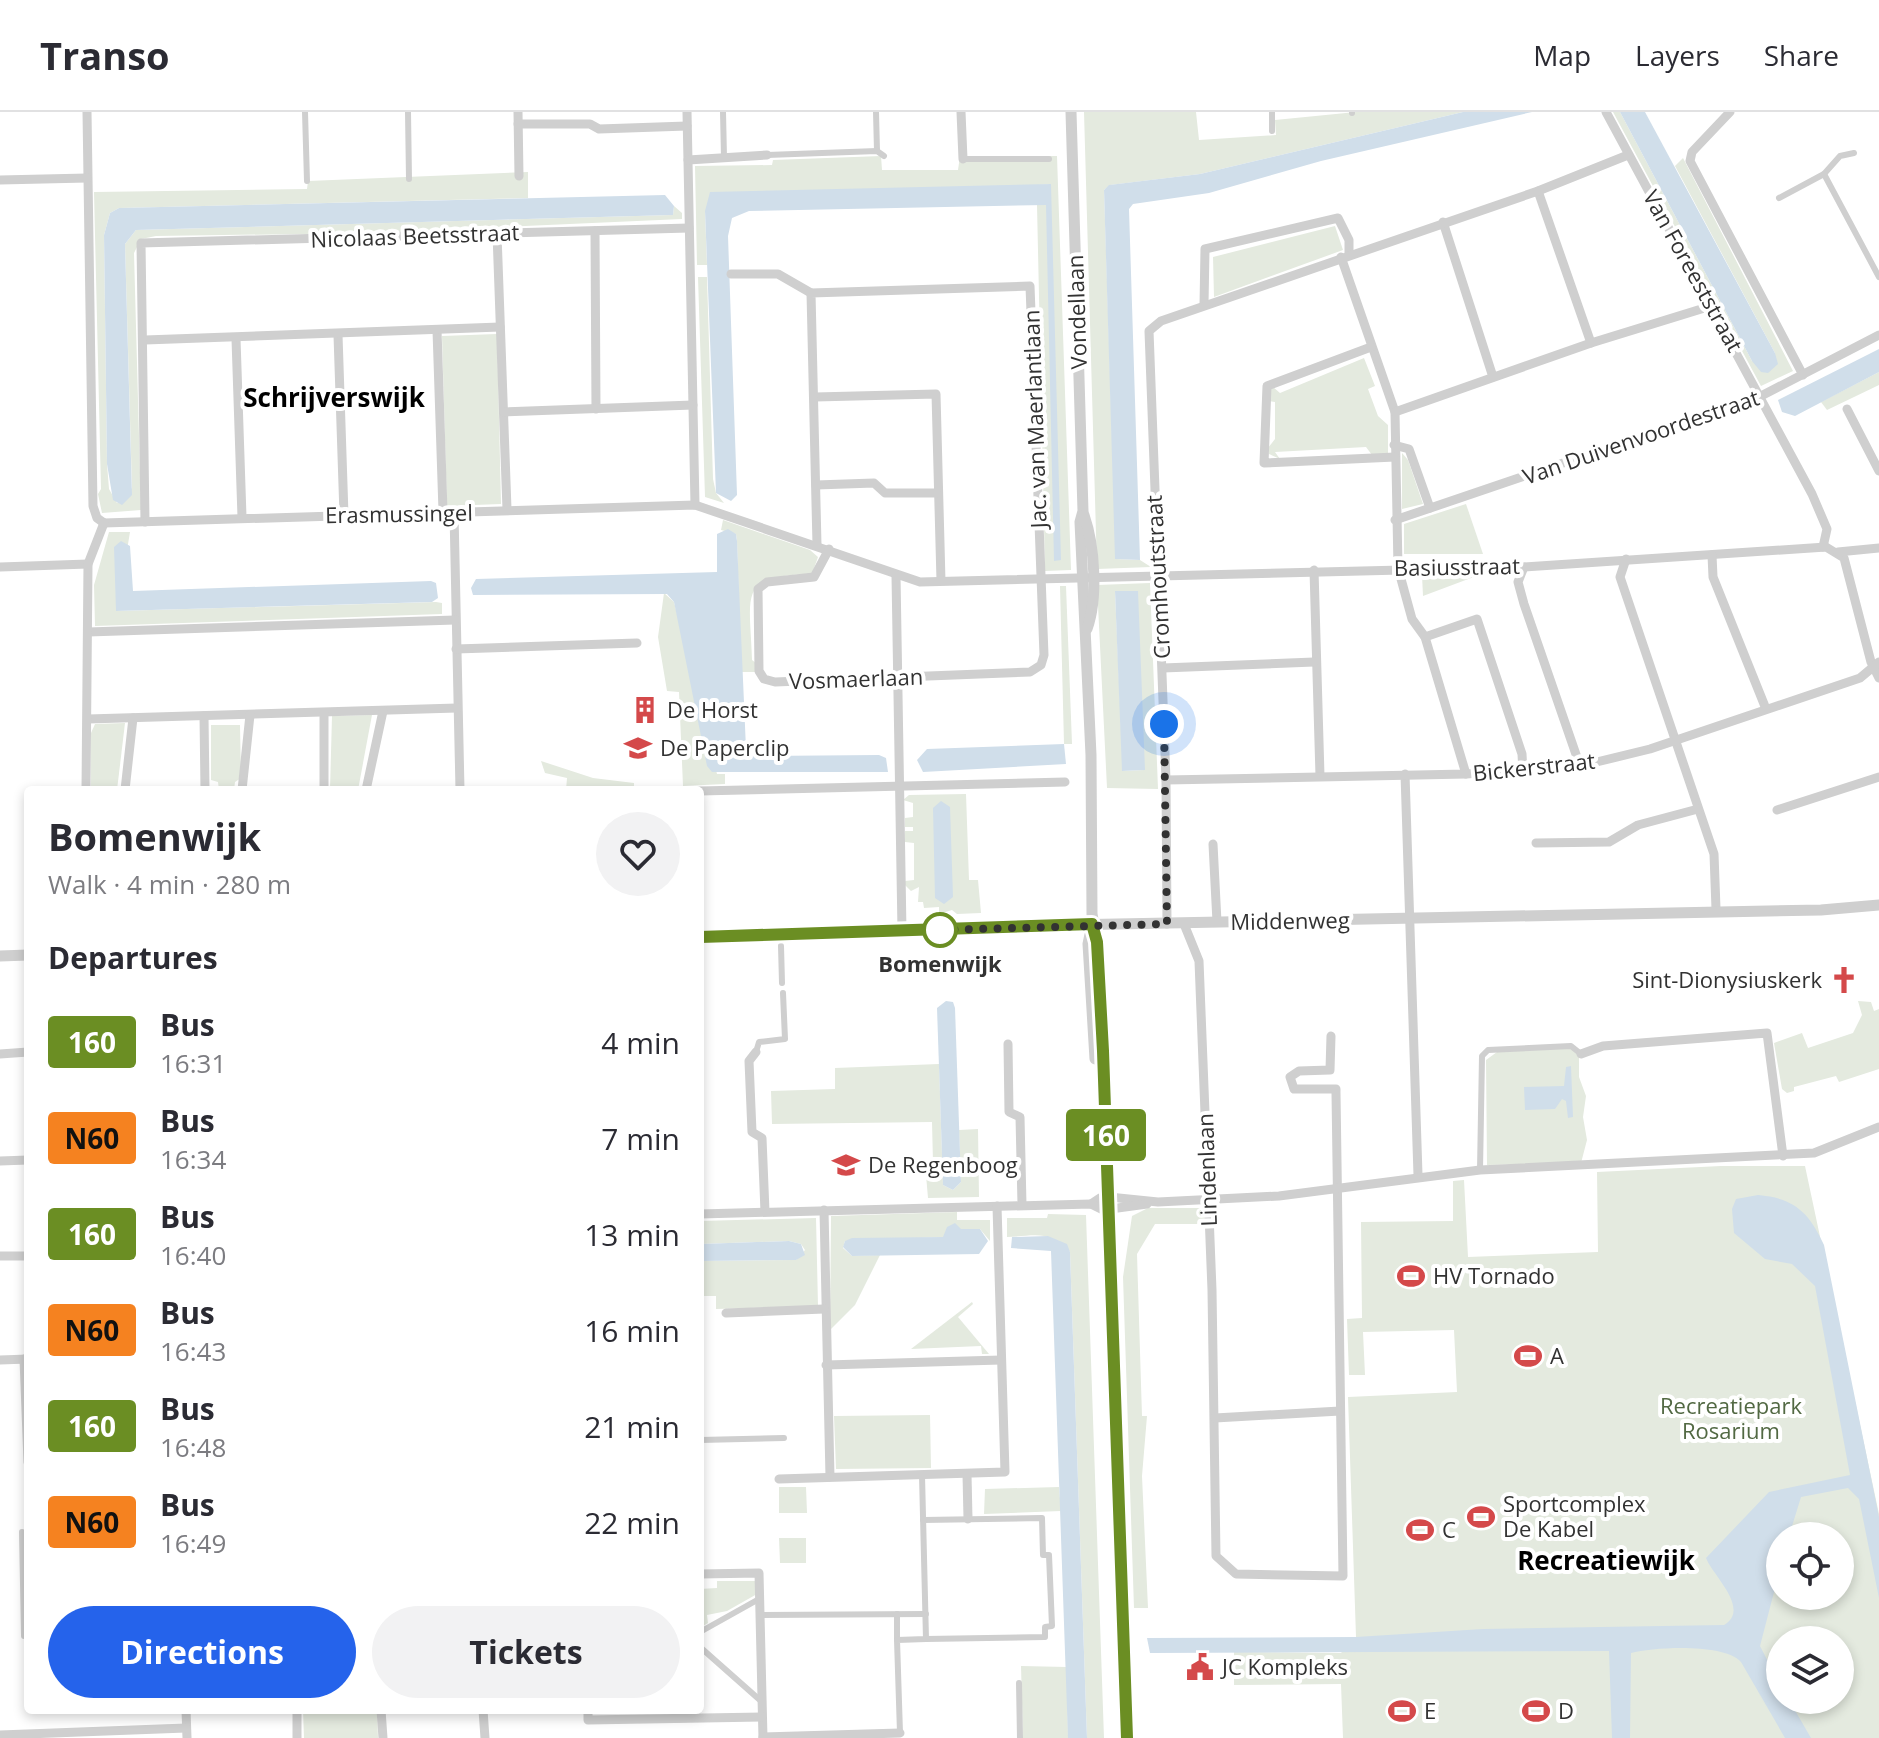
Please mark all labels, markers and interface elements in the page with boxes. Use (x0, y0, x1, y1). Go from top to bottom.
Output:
text: Transo (40, 29, 170, 81)
text: Map (1533, 36, 1591, 74)
text: Layers (1635, 36, 1720, 74)
text: Share (1764, 36, 1839, 74)
street label: Van Foreeststraat (1637, 184, 1751, 357)
street label: Nicolaas Beetsstraat (310, 216, 520, 254)
street label: Vondellaan (1059, 254, 1093, 370)
street label: Jac. van Maerlantlaan (1015, 309, 1053, 531)
district label: Schrijverswijk (243, 379, 426, 415)
street label: Van Duivenvoordestraat (1518, 381, 1763, 491)
street label: Cromhoutstraat (1138, 494, 1176, 660)
street label: Erasmussingel (325, 497, 473, 529)
street label: Basiusstraat (1394, 550, 1520, 582)
street label: Vosmaerlaan (788, 661, 924, 695)
place label: De Horst (667, 694, 758, 724)
building icon: De Horst (630, 695, 660, 725)
your location (1144, 704, 1184, 744)
place label: De Paperclip (660, 732, 789, 762)
school or university icon: De Paperclip (623, 733, 653, 763)
street label: Bickerstraat (1471, 745, 1597, 787)
text: Bomenwijk (48, 810, 261, 862)
button: heart (596, 812, 680, 896)
text: Walk · 4 min · 280 m (48, 866, 291, 902)
street label: Middenweg (1230, 904, 1350, 936)
marker: Bomenwijk (923, 913, 957, 947)
text: Departures (48, 937, 218, 978)
place label: Bomenwijk (878, 948, 1002, 978)
place label: Sint-Dionysiuskerk (1632, 964, 1822, 994)
church icon: Sint-Dionysiuskerk (1829, 965, 1859, 995)
text: Bus (160, 1004, 215, 1045)
text: 4 min (601, 1022, 680, 1063)
text: 160 (68, 1023, 116, 1061)
text: 16:31 (160, 1045, 226, 1081)
text: Bus (160, 1100, 215, 1141)
line badge: 160 (1060, 1109, 1152, 1161)
street label: Lindenlaan (1189, 1113, 1223, 1227)
text: 160 (1082, 1116, 1130, 1154)
text: 7 min (601, 1118, 680, 1159)
text: N60 (65, 1119, 119, 1157)
text: 16:34 (160, 1141, 226, 1177)
place label: De Regenboog (868, 1149, 1018, 1179)
school or university icon: De Regenboog (831, 1150, 861, 1180)
text: Bus (160, 1196, 215, 1237)
text: 13 min (584, 1214, 680, 1255)
text: 160 (68, 1215, 116, 1253)
text: 16:40 (160, 1237, 226, 1273)
place label: HV Tornado (1433, 1260, 1555, 1290)
sports icon: HV Tornado (1396, 1261, 1426, 1291)
text: Bus (160, 1292, 215, 1333)
text: 16 min (584, 1310, 680, 1351)
text: N60 (65, 1311, 119, 1349)
text: 16:43 (160, 1333, 226, 1369)
place label: A (1550, 1340, 1564, 1370)
sports icon: A (1513, 1341, 1543, 1371)
text: Bus (160, 1388, 215, 1429)
park label: Recreatiepark Rosarium (1660, 1390, 1802, 1445)
text: 21 min (584, 1406, 680, 1447)
text: 160 (68, 1407, 116, 1445)
text: 16:48 (160, 1429, 226, 1465)
text: Bus (160, 1484, 215, 1525)
place label: Sportcomplex De Kabel (1503, 1488, 1646, 1543)
text: 22 min (584, 1502, 680, 1543)
sports icon: Sportcomplex De Kabel (1466, 1502, 1496, 1532)
text: N60 (65, 1503, 119, 1541)
place label: C (1442, 1514, 1456, 1544)
sports icon: C (1405, 1515, 1435, 1545)
map controls (1766, 1522, 1854, 1714)
button: locate (1766, 1522, 1854, 1610)
text: 16:49 (160, 1525, 226, 1561)
district label: Recreatiewijk (1517, 1542, 1696, 1578)
button: Directions (48, 1606, 356, 1698)
button: Tickets (372, 1606, 680, 1698)
button: layers (1766, 1626, 1854, 1714)
place label: JC Kompleks (1220, 1651, 1348, 1681)
public building icon: JC Kompleks (1185, 1652, 1215, 1682)
place label: E (1424, 1695, 1436, 1725)
place label: D (1558, 1695, 1574, 1725)
sports icon: E (1387, 1696, 1417, 1726)
sports icon: D (1521, 1696, 1551, 1726)

